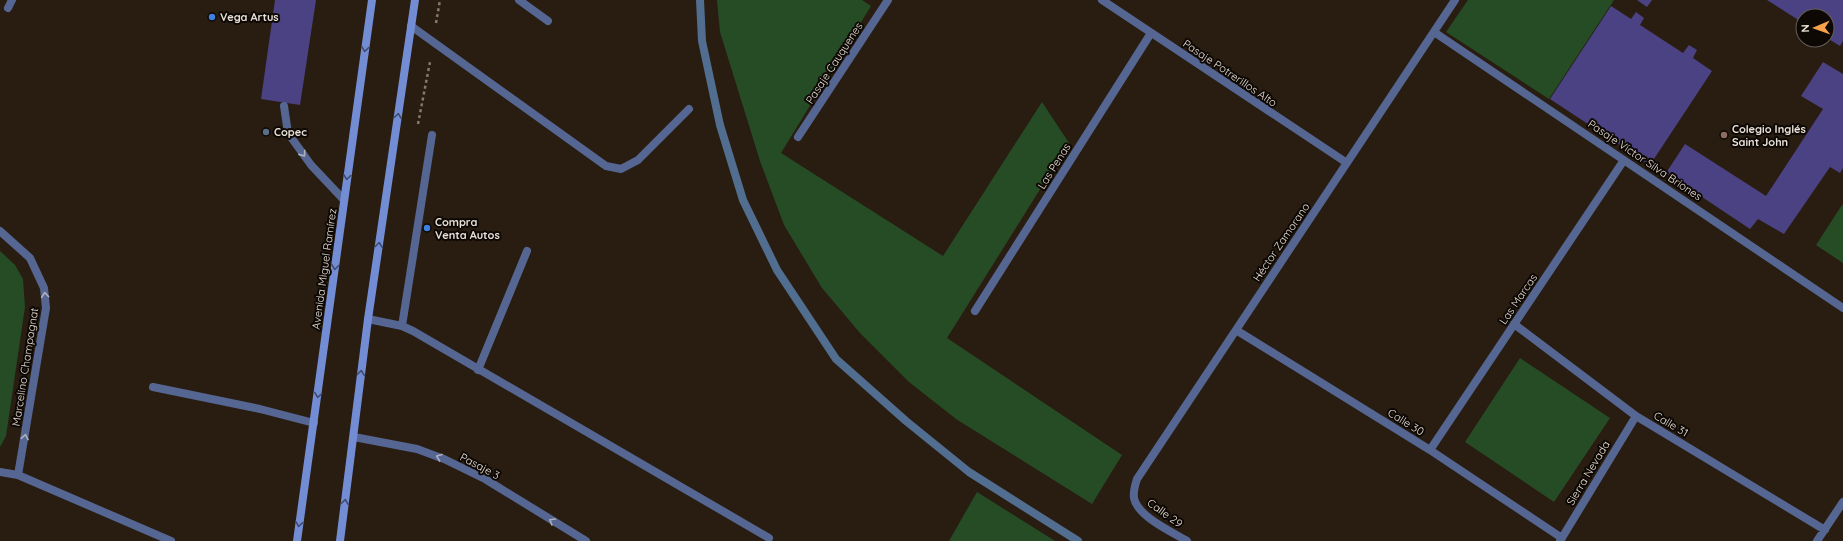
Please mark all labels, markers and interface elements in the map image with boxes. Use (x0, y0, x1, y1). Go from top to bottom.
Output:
north arrow (1795, 8, 1835, 48)
place label: Vega Artus (220, 10, 279, 24)
marker: Vega Artus (207, 12, 217, 22)
street label: Pasaje Cauquenes (802, 20, 866, 106)
text: N (1798, 24, 1812, 33)
street label: Pasaje Potrerillos Alto (1180, 36, 1280, 110)
one-way arrow (361, 46, 370, 52)
one-way arrow (393, 113, 402, 119)
street label: Pasaje Víctor Silva Briones (1585, 117, 1705, 203)
place label: Colegio Inglés Saint John (1732, 122, 1806, 149)
place label: Copec (274, 125, 307, 139)
marker: Copec (261, 127, 271, 137)
marker: Colegio Inglés Saint John (1719, 130, 1729, 140)
street label: Las Penas (1034, 140, 1074, 192)
one-way arrow (298, 150, 305, 157)
one-way arrow (343, 174, 352, 180)
street label: Héctor Zamorano (1250, 200, 1313, 284)
street label: Avenida Miguel Ramírez (309, 208, 339, 330)
place label: Compra Venta Autos (435, 215, 500, 242)
marker: Compra Venta Autos (422, 223, 432, 233)
one-way arrow (374, 242, 383, 248)
one-way arrow (331, 264, 340, 270)
street label: Las Marcas (1496, 271, 1540, 327)
one-way arrow (40, 292, 49, 298)
street label: Marcelino Champagnat (9, 307, 41, 427)
one-way arrow (356, 370, 365, 376)
one-way arrow (313, 392, 322, 399)
street label: Calle 30 (1385, 405, 1427, 439)
street label: Calle 31 (1651, 408, 1691, 440)
one-way arrow (20, 434, 28, 440)
street label: Sierra Nevada (1563, 438, 1613, 508)
street label: Pasaje 3 (458, 450, 502, 482)
one-way arrow (436, 454, 443, 462)
street label: Calle 29 (1145, 496, 1185, 530)
one-way arrow (340, 499, 349, 505)
one-way arrow (549, 518, 556, 525)
one-way arrow (295, 521, 304, 527)

